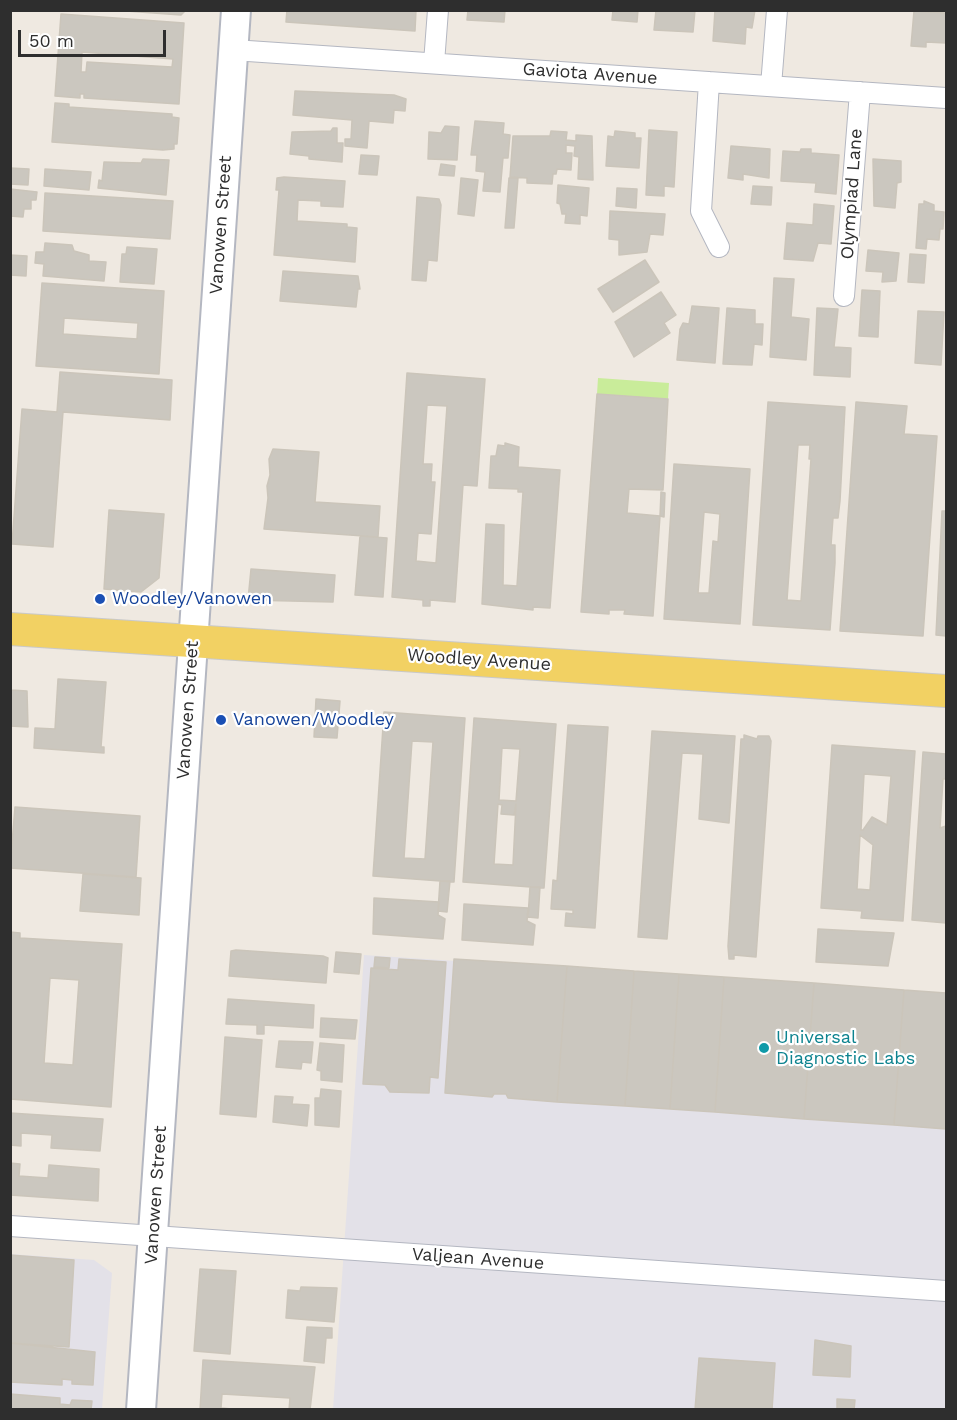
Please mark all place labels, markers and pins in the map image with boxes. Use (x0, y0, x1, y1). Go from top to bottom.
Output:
place label: Woodley/Vanowen (112, 588, 272, 610)
marker: Woodley/Vanowen (93, 592, 107, 606)
place label: Vanowen/Woodley (233, 709, 394, 731)
marker: Vanowen/Woodley (214, 713, 228, 727)
place label: Universal Diagnostic Labs (776, 1027, 915, 1070)
marker: Universal Diagnostic Labs (757, 1041, 771, 1055)

